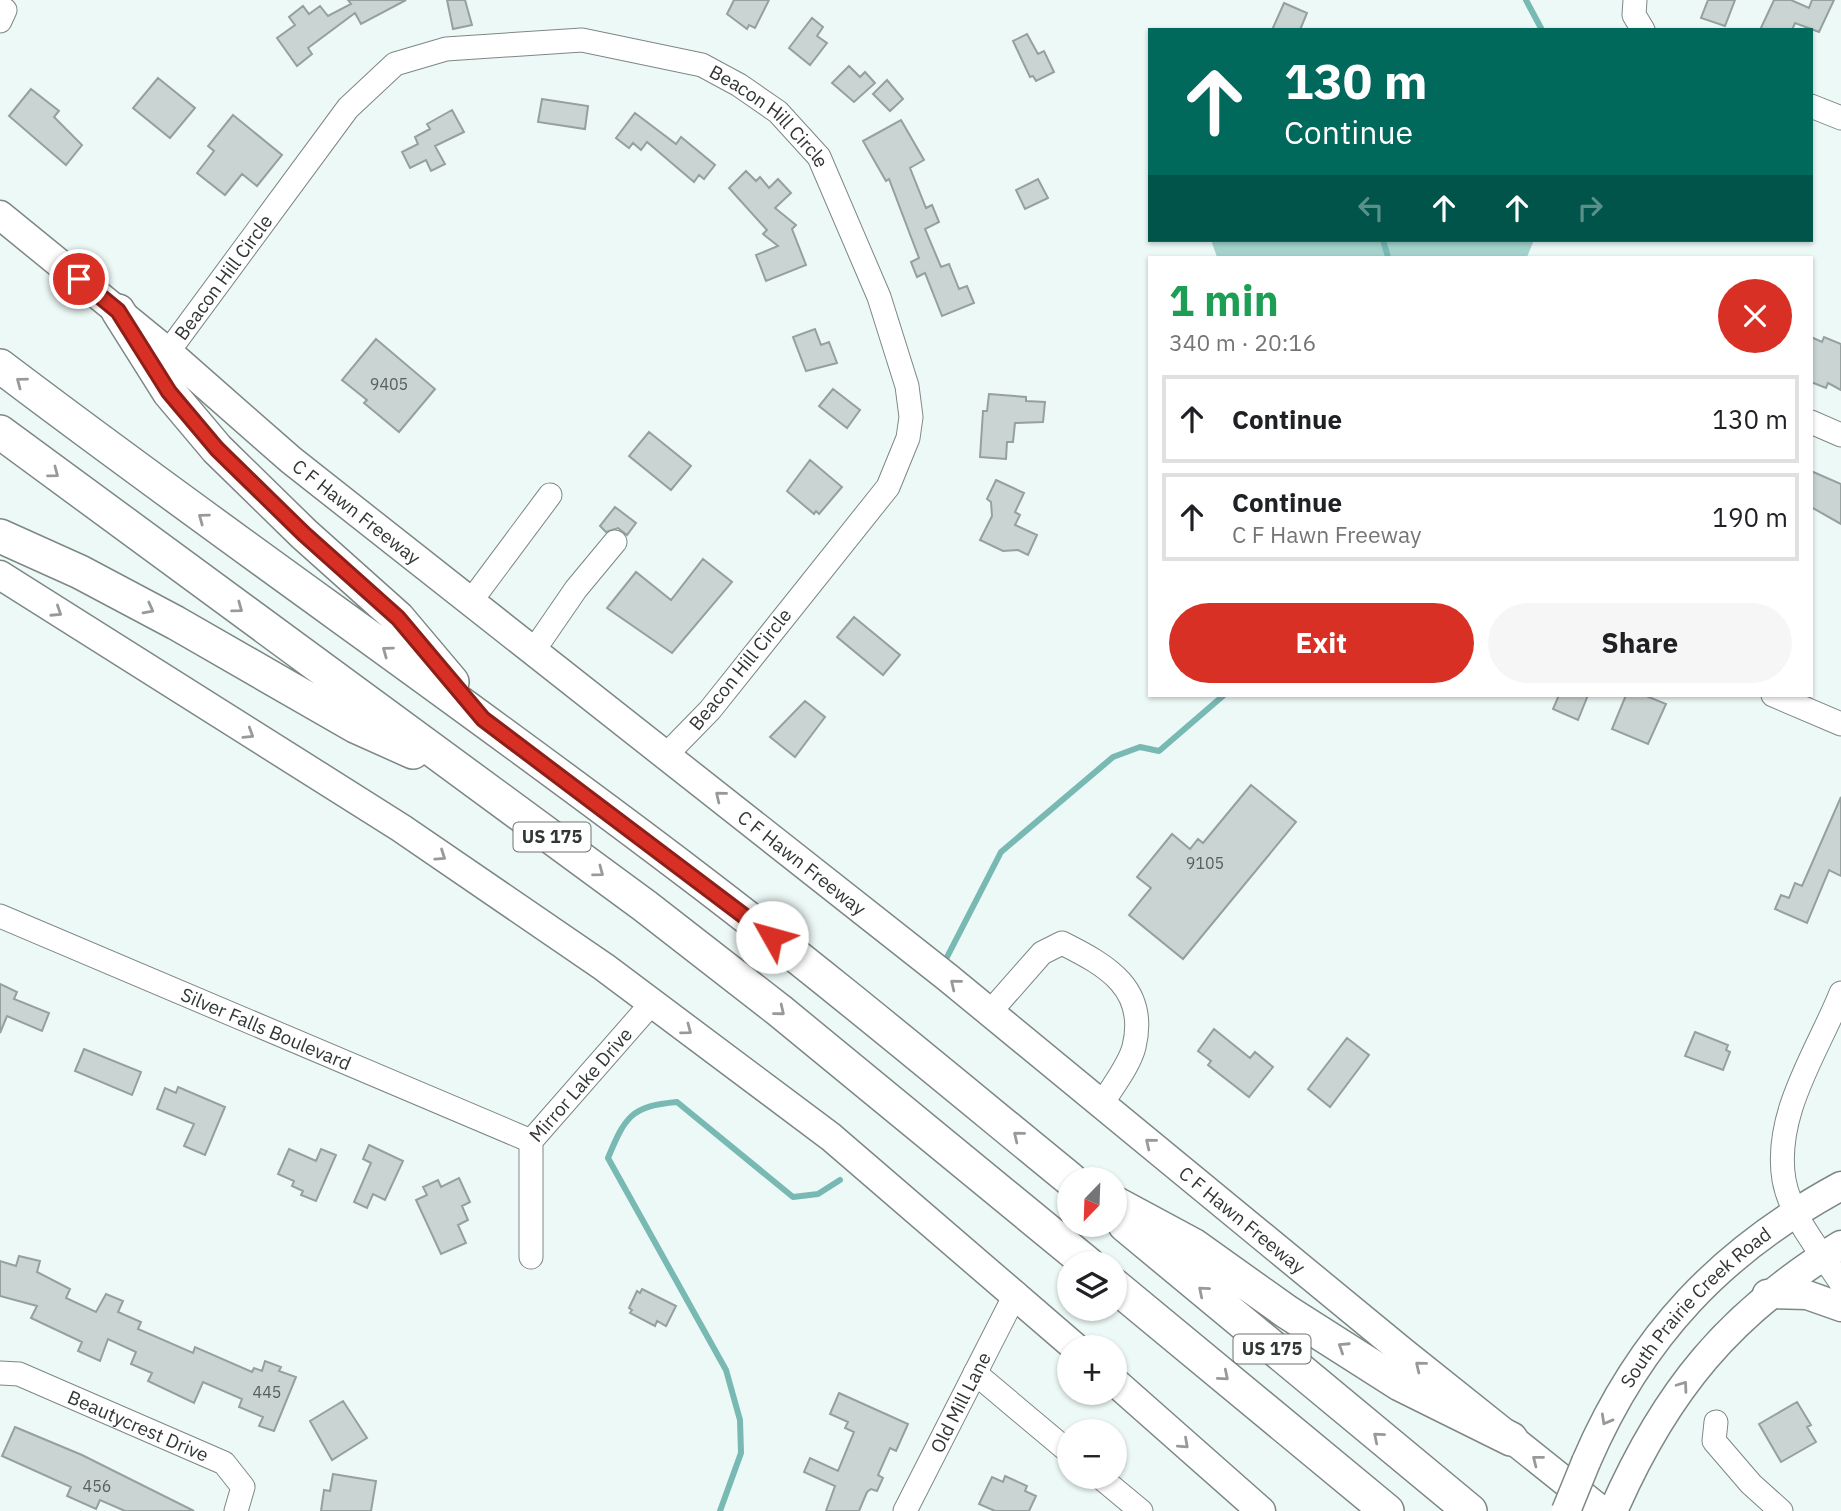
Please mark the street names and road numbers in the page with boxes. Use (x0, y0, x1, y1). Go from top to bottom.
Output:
street label: Beacon Hill Circle (705, 59, 834, 171)
street label: Beacon Hill Circle (169, 210, 277, 345)
street label: C F Hawn Freeway (288, 454, 426, 570)
street label: Beacon Hill Circle (684, 603, 796, 735)
street label: C F Hawn Freeway (733, 805, 871, 921)
road number: US 175 (514, 822, 590, 852)
street label: Silver Falls Boulevard (177, 982, 355, 1075)
street label: Mirror Lake Drive (524, 1022, 637, 1147)
street label: C F Hawn Freeway (1174, 1161, 1311, 1279)
street label: South Prairie Creek Road (1615, 1222, 1776, 1392)
road number: US 175 (1234, 1334, 1310, 1364)
street label: Old Mill Lane (925, 1348, 996, 1457)
street label: Beautycrest Drive (64, 1385, 212, 1467)

